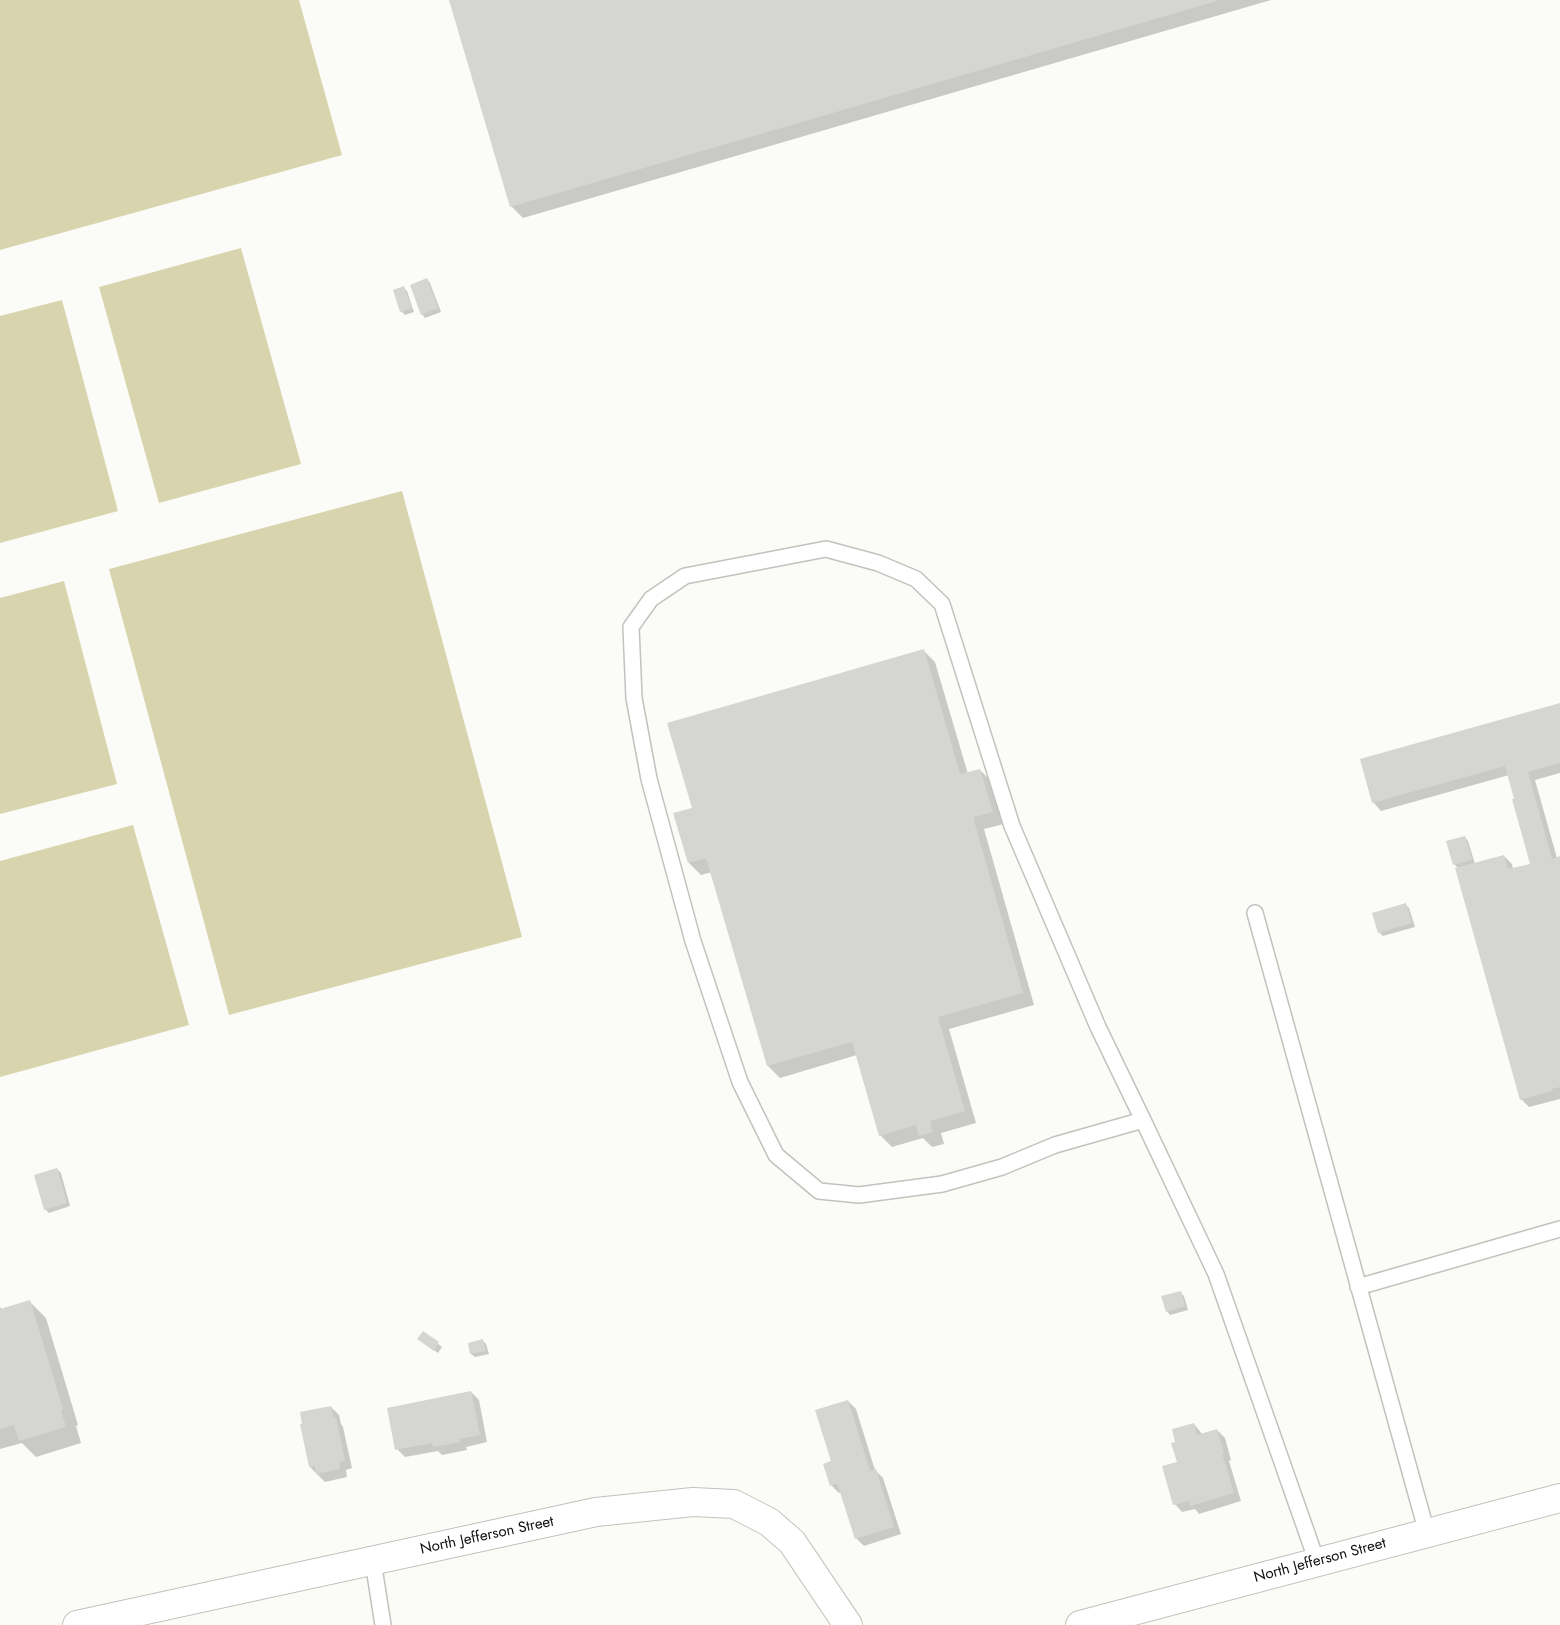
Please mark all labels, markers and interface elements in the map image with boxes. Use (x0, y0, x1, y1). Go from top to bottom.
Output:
street label: North Jefferson Street (419, 1513, 555, 1559)
street label: North Jefferson Street (1252, 1535, 1388, 1587)

